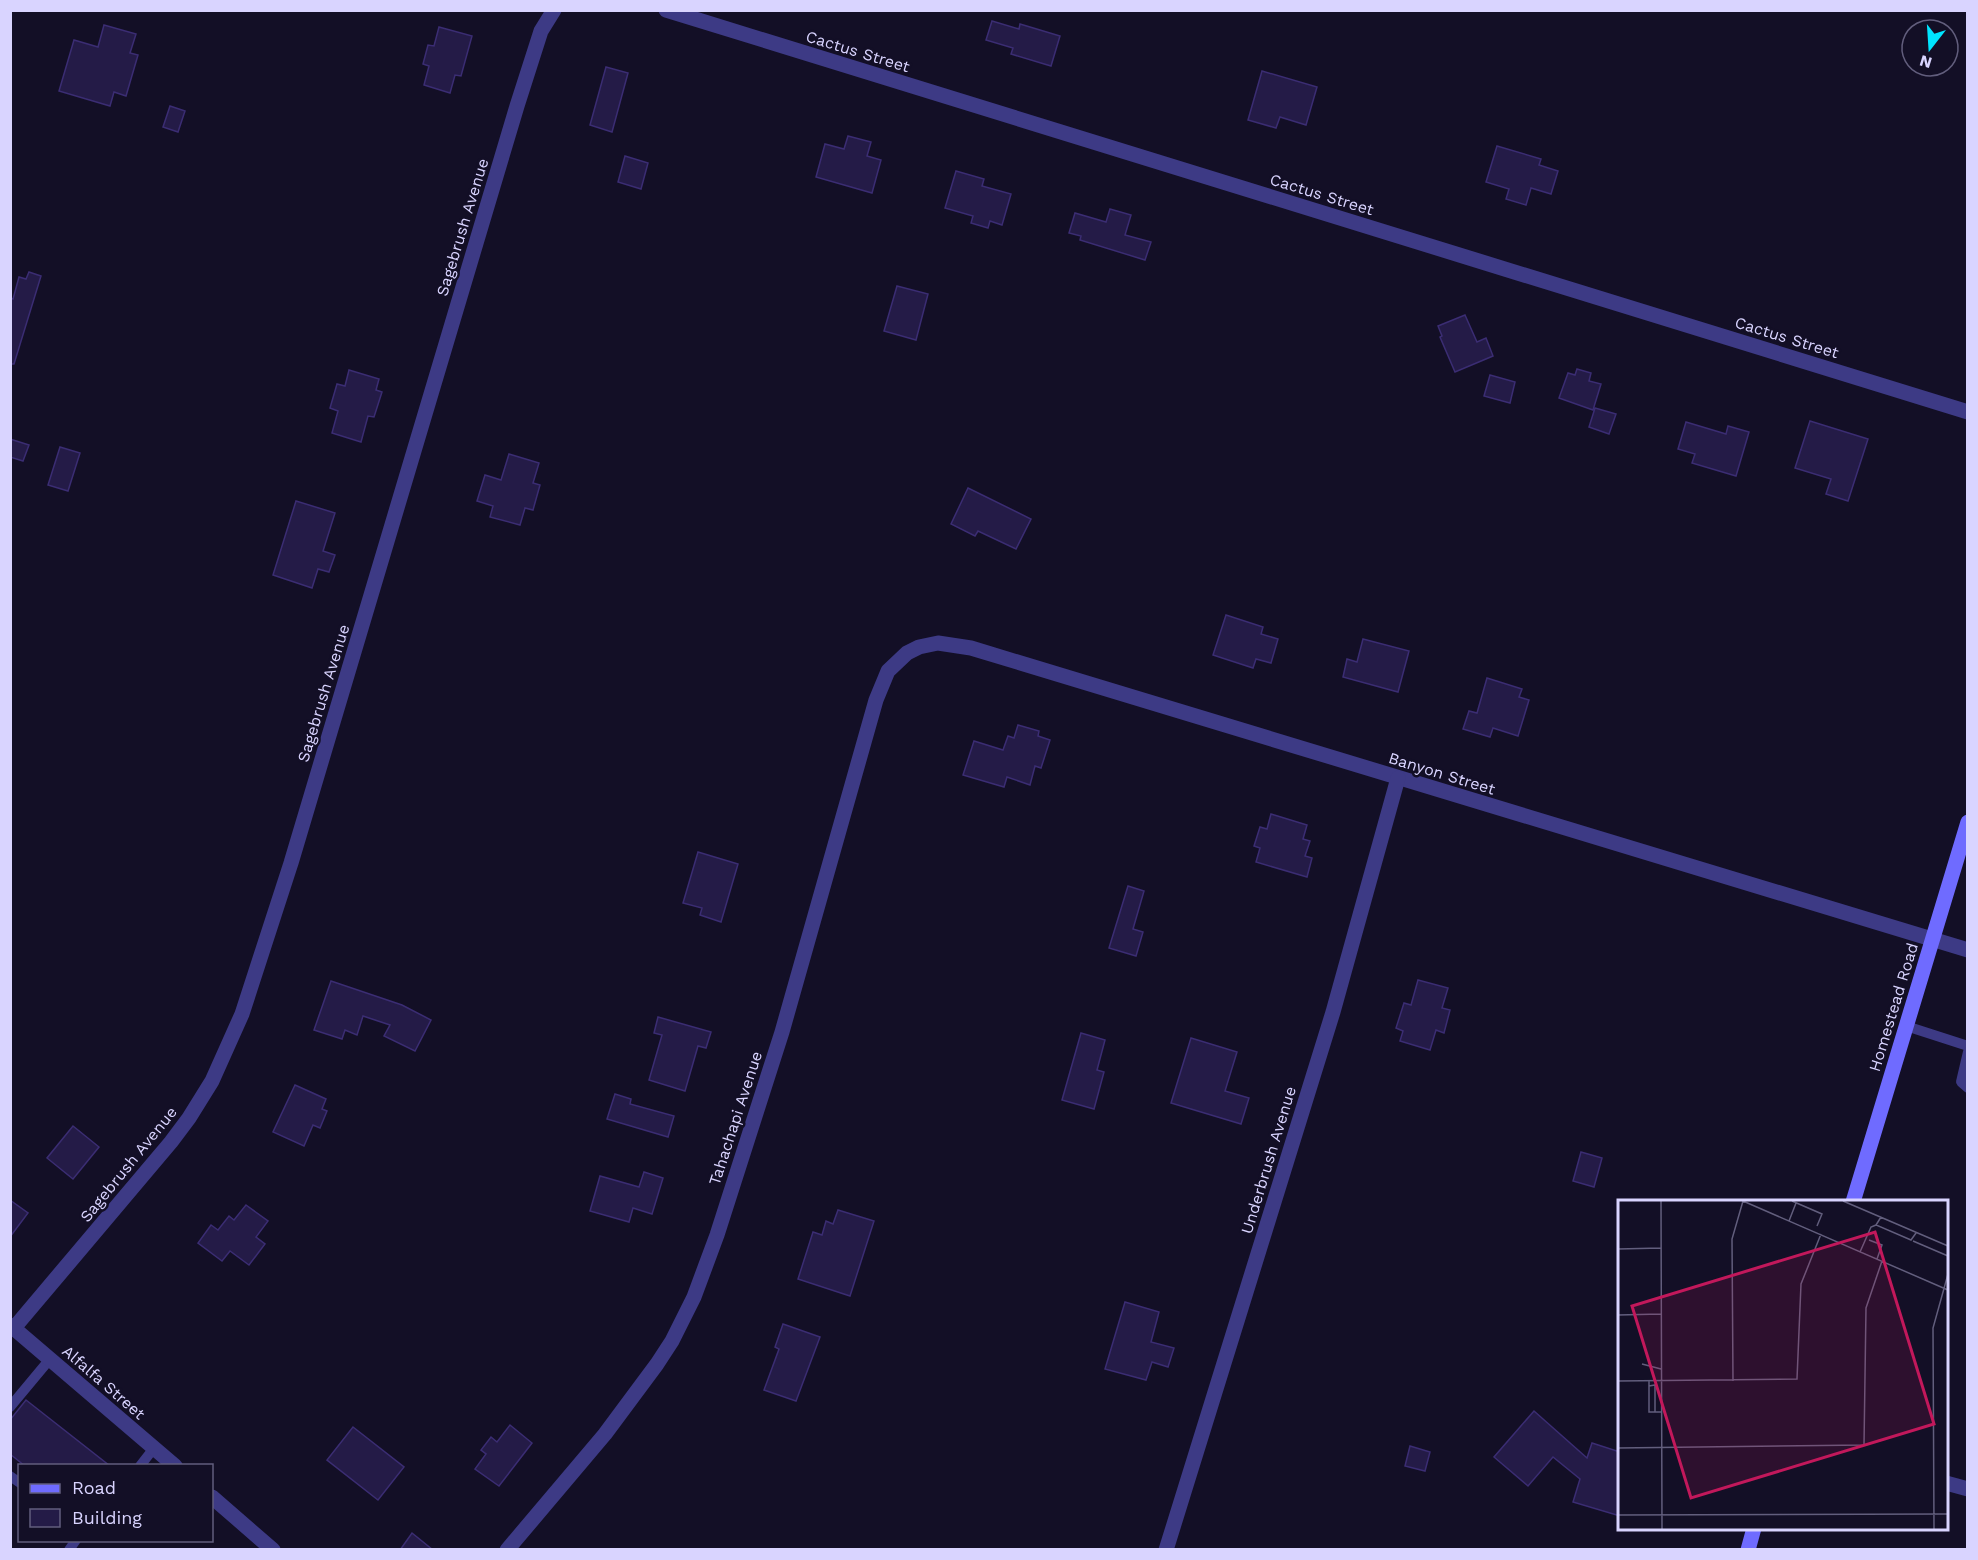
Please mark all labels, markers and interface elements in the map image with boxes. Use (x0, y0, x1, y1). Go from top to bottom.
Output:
north arrow (1900, 18, 1960, 78)
street label: Cactus Street (804, 27, 912, 76)
text: N (1917, 51, 1934, 73)
street label: Sagebrush Avenue (432, 156, 492, 298)
street label: Cactus Street (1268, 170, 1376, 219)
street label: Cactus Street (1733, 313, 1841, 362)
street label: Sagebrush Avenue (293, 622, 353, 764)
street label: Banyon Street (1386, 748, 1498, 799)
street label: Homestead Road (1865, 940, 1922, 1074)
street label: Tahachapi Avenue (705, 1049, 766, 1188)
street label: Underbrush Avenue (1237, 1084, 1300, 1236)
street label: Sagebrush Avenue (76, 1103, 181, 1226)
inset map (1618, 1200, 1948, 1530)
street label: Alfalfa Street (58, 1341, 149, 1424)
legend (18, 1464, 213, 1542)
text: Road (72, 1477, 116, 1498)
text: Building (72, 1507, 142, 1528)

